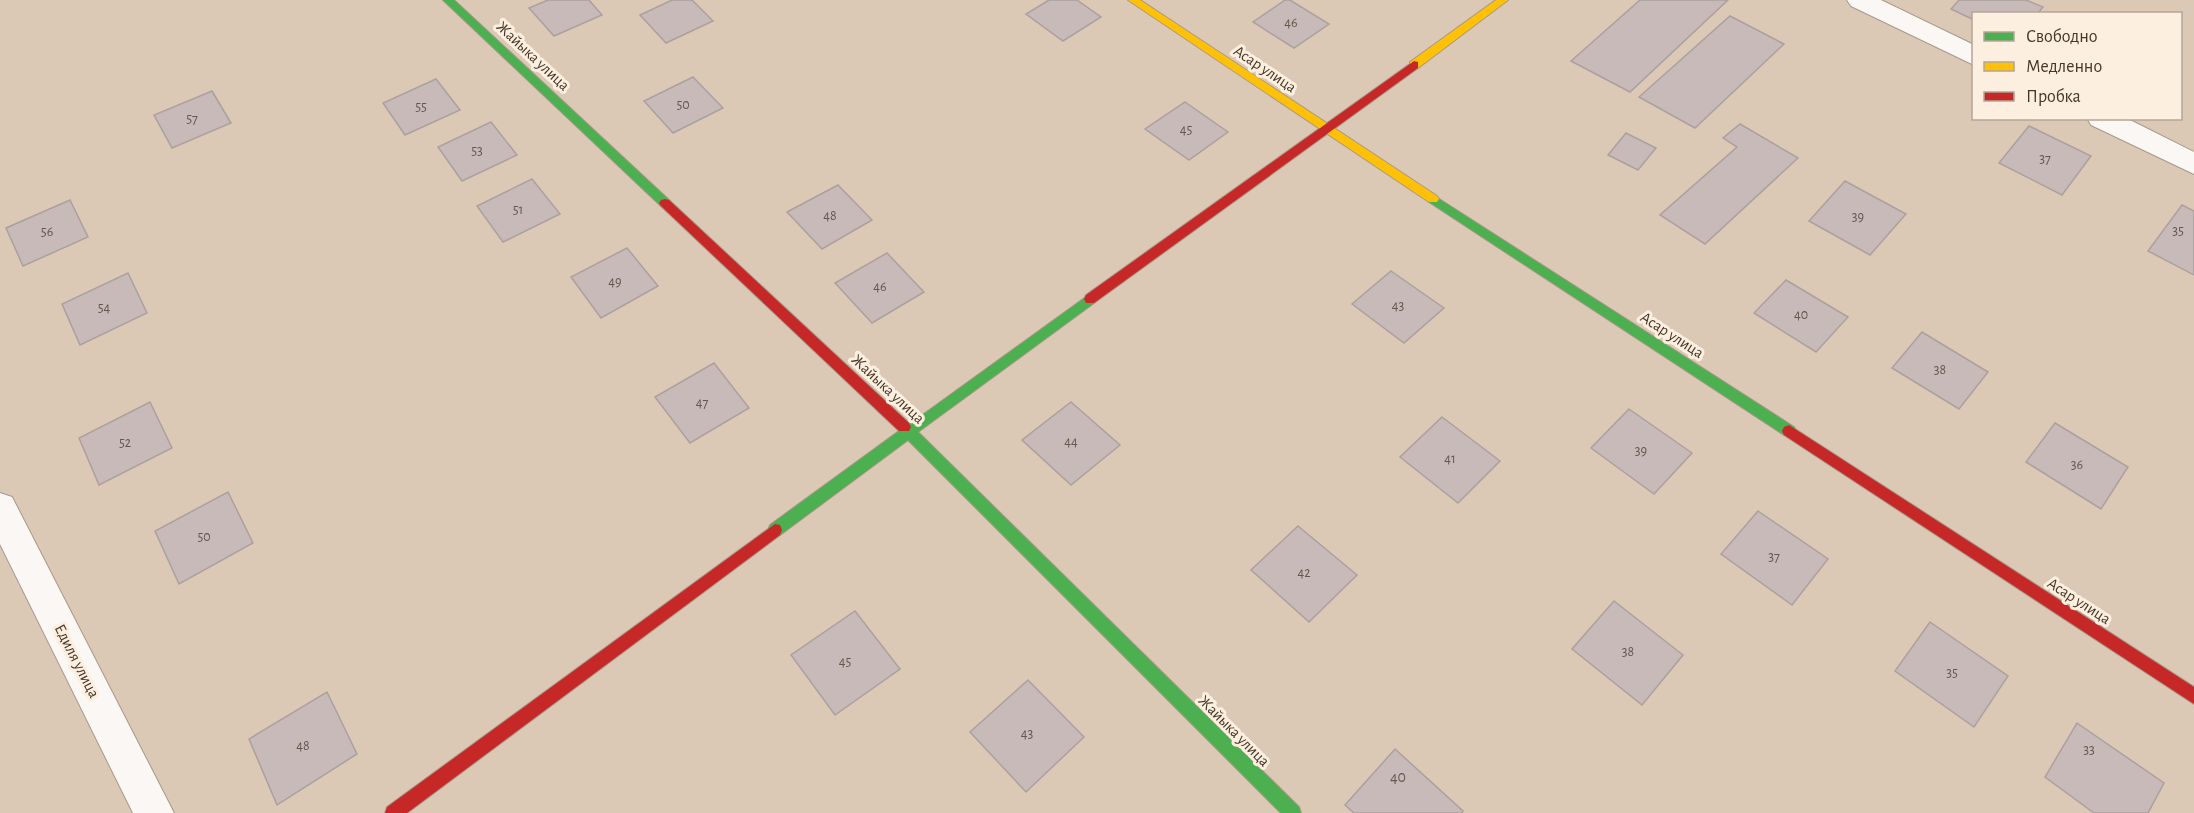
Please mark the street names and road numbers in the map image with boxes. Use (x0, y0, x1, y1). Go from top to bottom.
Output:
street label: Жайыка улица (493, 18, 573, 94)
street label: Асар улица (1230, 42, 1299, 96)
street label: Асар улица (1637, 309, 1706, 362)
street label: Жайыка улица (848, 351, 928, 427)
street label: Асар улица (2044, 575, 2113, 628)
street label: Едиля улица (51, 622, 102, 701)
street label: Жайыка улица (1195, 692, 1273, 770)

